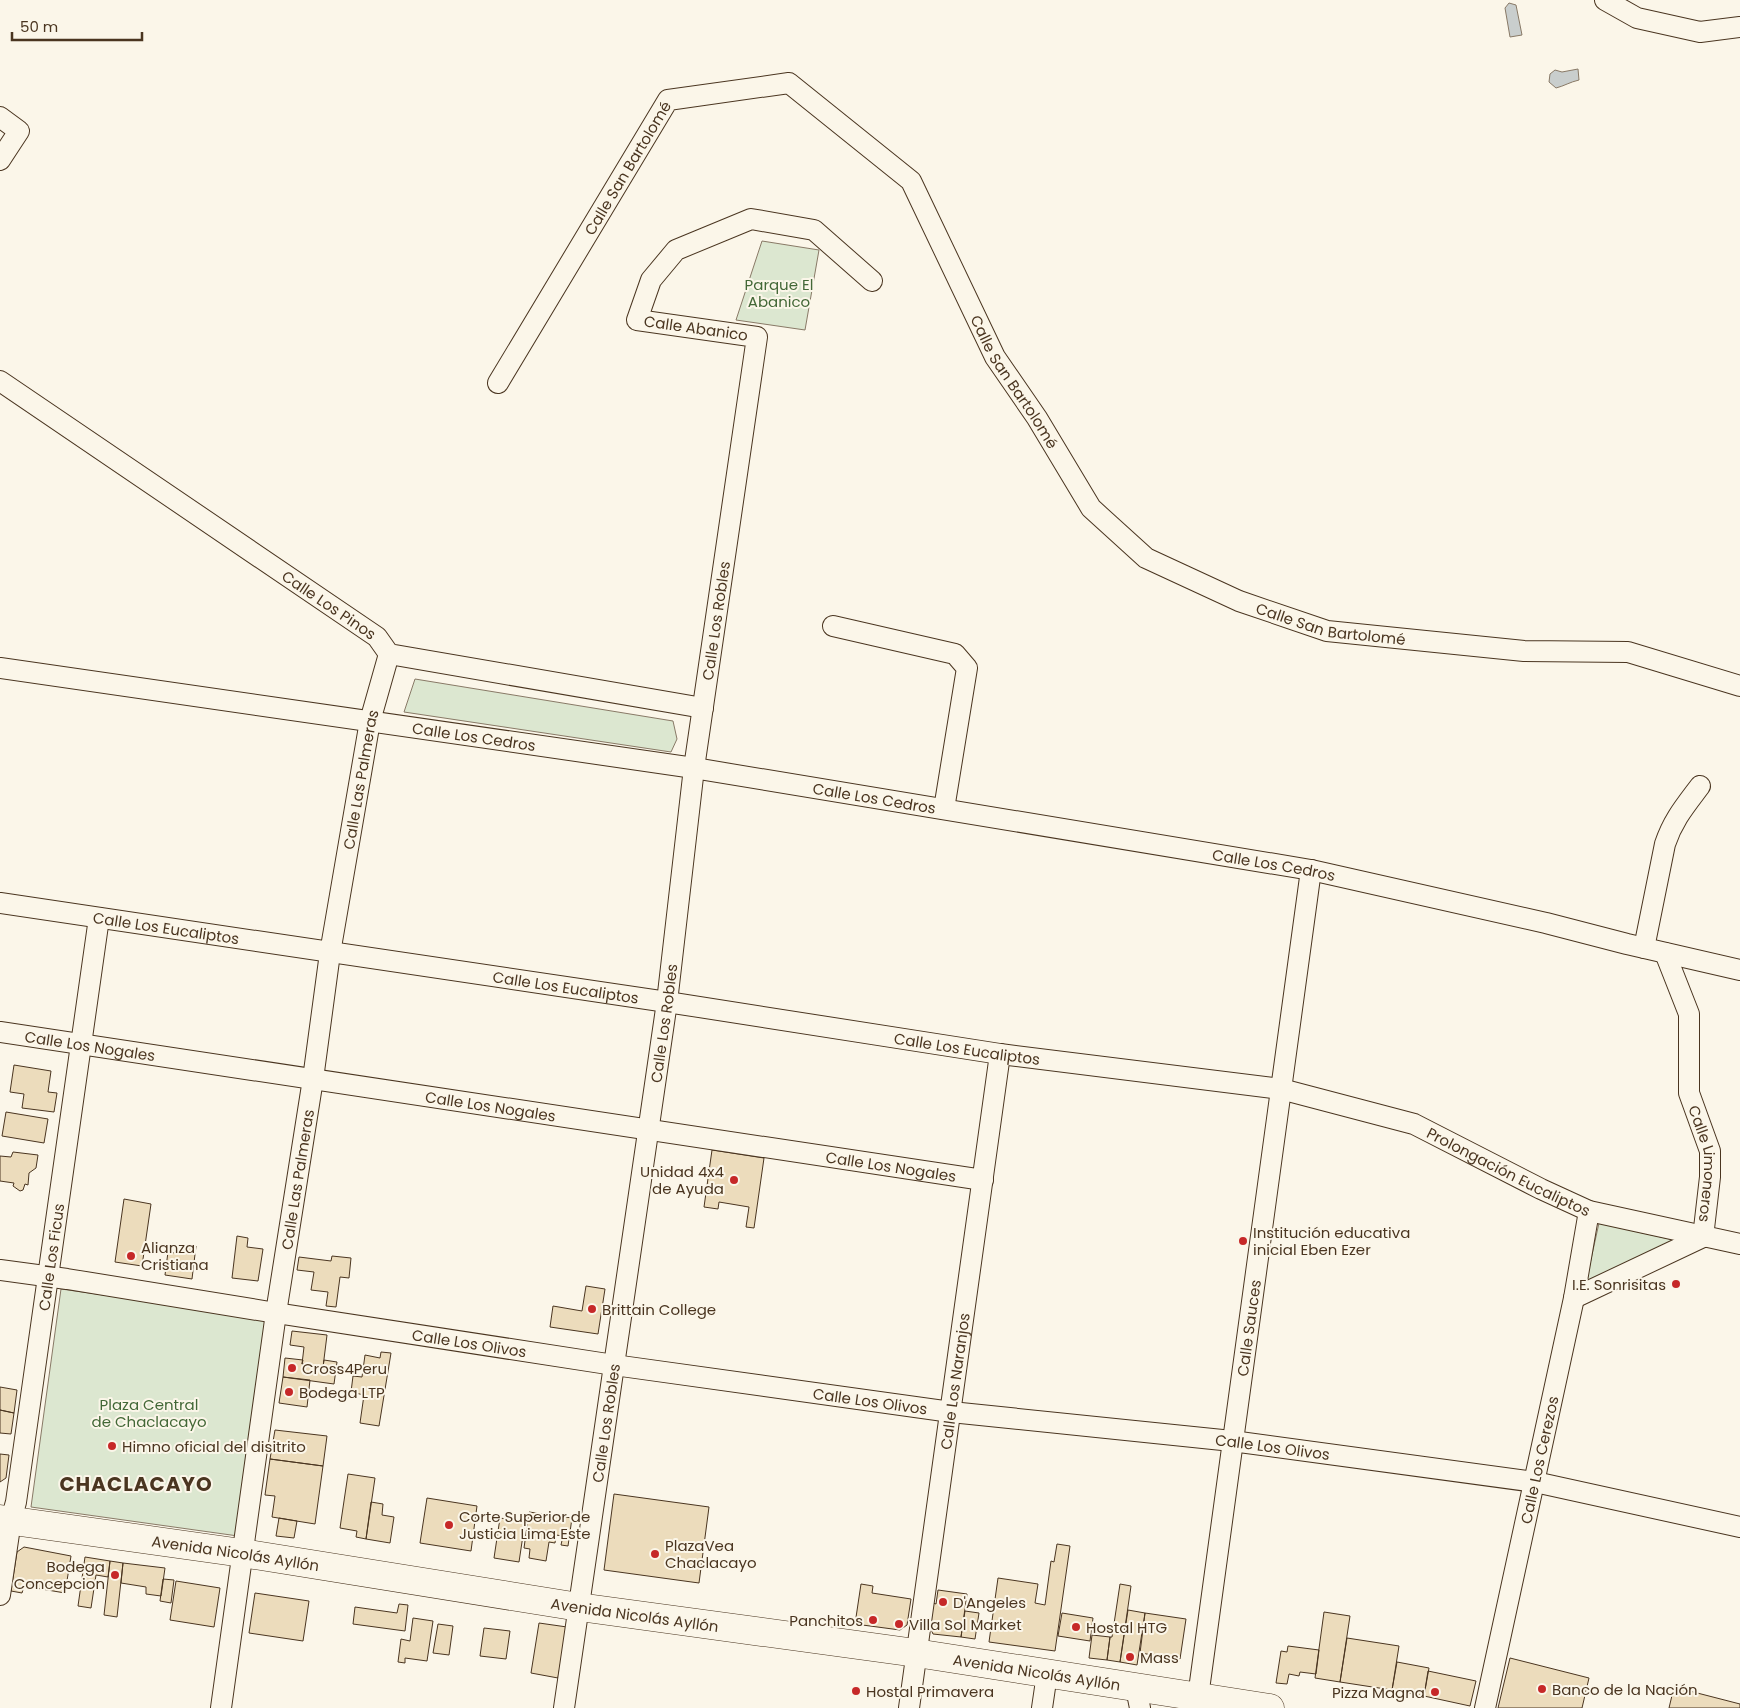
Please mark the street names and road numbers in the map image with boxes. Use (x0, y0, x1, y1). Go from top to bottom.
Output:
street label: Calle San Bartolomé (579, 97, 676, 239)
street label: Calle Abanico (643, 310, 749, 346)
street label: Calle San Bartolomé (966, 311, 1063, 452)
street label: Calle Los Robles (696, 559, 735, 682)
street label: Calle Los Pinos (278, 565, 381, 644)
street label: Calle San Bartolomé (1253, 597, 1407, 649)
street label: Calle Las Palmeras (338, 707, 383, 851)
street label: Calle Los Cedros (411, 717, 537, 756)
street label: Calle Los Cedros (811, 777, 938, 818)
street label: Calle Los Cedros (1211, 843, 1338, 886)
street label: Calle Los Eucaliptos (92, 906, 241, 949)
street label: Calle Los Robles (645, 962, 682, 1084)
street label: Calle Los Eucaliptos (491, 966, 640, 1008)
street label: Calle Los Nogales (23, 1025, 157, 1066)
street label: Calle Los Eucaliptos (893, 1027, 1042, 1069)
street label: Calle Los Nogales (424, 1086, 557, 1126)
street label: Calle Limoneros (1684, 1102, 1721, 1224)
street label: Calle Las Palmeras (276, 1108, 319, 1251)
street label: Prolongación Eucaliptos (1423, 1122, 1594, 1221)
street label: Calle Los Nogales (824, 1146, 958, 1186)
street label: Calle Los Ficus (33, 1202, 69, 1312)
street label: Calle Sauces (1231, 1278, 1265, 1378)
street label: Calle Los Naranjos (935, 1311, 974, 1451)
street label: Calle Los Olivos (411, 1324, 528, 1362)
street label: Calle Los Robles (587, 1362, 625, 1484)
street label: Calle Los Olivos (812, 1382, 929, 1419)
street label: Calle Los Cerezos (1515, 1394, 1563, 1526)
street label: Calle Los Olivos (1214, 1429, 1331, 1465)
street label: Avenida Nicolás Ayllón (150, 1530, 321, 1576)
street label: Avenida Nicolás Ayllón (549, 1592, 720, 1636)
street label: Avenida Nicolás Ayllón (951, 1648, 1122, 1695)

